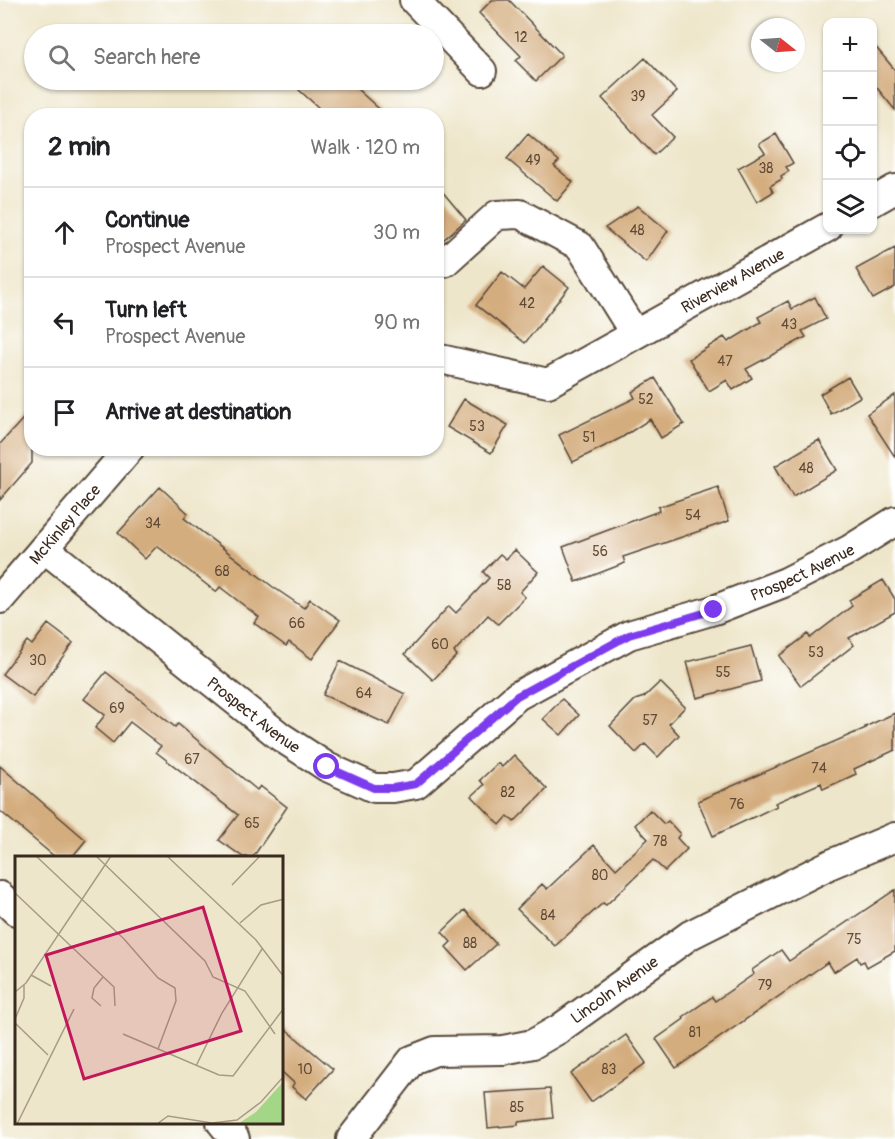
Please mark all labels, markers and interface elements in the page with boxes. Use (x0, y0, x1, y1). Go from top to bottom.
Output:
north arrow (751, 18, 805, 72)
map controls (823, 18, 877, 234)
button: + (823, 18, 877, 72)
search box (24, 24, 444, 90)
house number: 12 (514, 29, 528, 46)
icon: search (45, 41, 78, 74)
text: Search here (93, 43, 200, 71)
button: − (823, 72, 877, 126)
house number: 39 (630, 88, 646, 105)
button: locate (823, 126, 877, 180)
text: 2 min (48, 131, 110, 163)
text: Walk · 120 m (311, 135, 420, 160)
house number: 49 (525, 152, 541, 169)
house number: 38 (759, 160, 773, 177)
button: layers (823, 180, 877, 234)
text: Continue (105, 206, 189, 234)
icon: ahead (48, 216, 81, 249)
text: 30 m (373, 220, 420, 245)
house number: 48 (629, 222, 645, 239)
text: Prospect Avenue (105, 234, 245, 259)
street label: Riverview Avenue (678, 244, 788, 318)
house number: 42 (519, 295, 535, 312)
text: Turn left (105, 296, 187, 324)
icon: left (48, 306, 81, 339)
text: 90 m (374, 310, 420, 335)
house number: 43 (781, 316, 797, 333)
text: Prospect Avenue (105, 324, 245, 349)
house number: 47 (717, 353, 733, 370)
house number: 52 (638, 391, 654, 408)
icon: arrive (48, 396, 81, 429)
text: Arrive at destination (105, 398, 291, 426)
house number: 53 (469, 418, 485, 435)
house number: 51 (582, 429, 596, 446)
house number: 48 (798, 460, 814, 477)
street label: McKinley Place (25, 480, 105, 569)
house number: 54 (685, 507, 701, 524)
house number: 34 (145, 515, 161, 532)
street label: Prospect Avenue (748, 540, 859, 606)
house number: 56 (592, 543, 608, 560)
house number: 68 (214, 563, 230, 580)
house number: 58 (497, 577, 511, 594)
route end (700, 596, 726, 622)
house number: 66 (289, 615, 305, 632)
house number: 60 (431, 636, 449, 653)
house number: 53 (808, 644, 824, 661)
house number: 30 (29, 652, 47, 669)
house number: 55 (715, 664, 731, 681)
street label: Prospect Avenue (203, 673, 304, 758)
house number: 64 (356, 685, 372, 702)
house number: 69 (109, 700, 125, 717)
house number: 57 (643, 712, 658, 729)
house number: 67 (184, 751, 200, 768)
route start (313, 753, 339, 779)
house number: 74 (811, 760, 827, 777)
house number: 82 (501, 784, 516, 801)
house number: 76 (729, 796, 745, 813)
house number: 65 (244, 815, 260, 832)
house number: 78 (653, 833, 667, 850)
inset map (15, 856, 284, 1124)
house number: 80 (592, 867, 608, 884)
house number: 84 (540, 907, 556, 924)
house number: 75 (847, 931, 862, 948)
house number: 88 (463, 935, 477, 952)
street label: Lincoln Avenue (567, 952, 663, 1028)
house number: 79 (758, 977, 772, 994)
house number: 81 (689, 1024, 701, 1041)
house number: 10 (297, 1061, 313, 1078)
house number: 83 (602, 1061, 617, 1078)
house number: 85 (510, 1099, 524, 1116)

